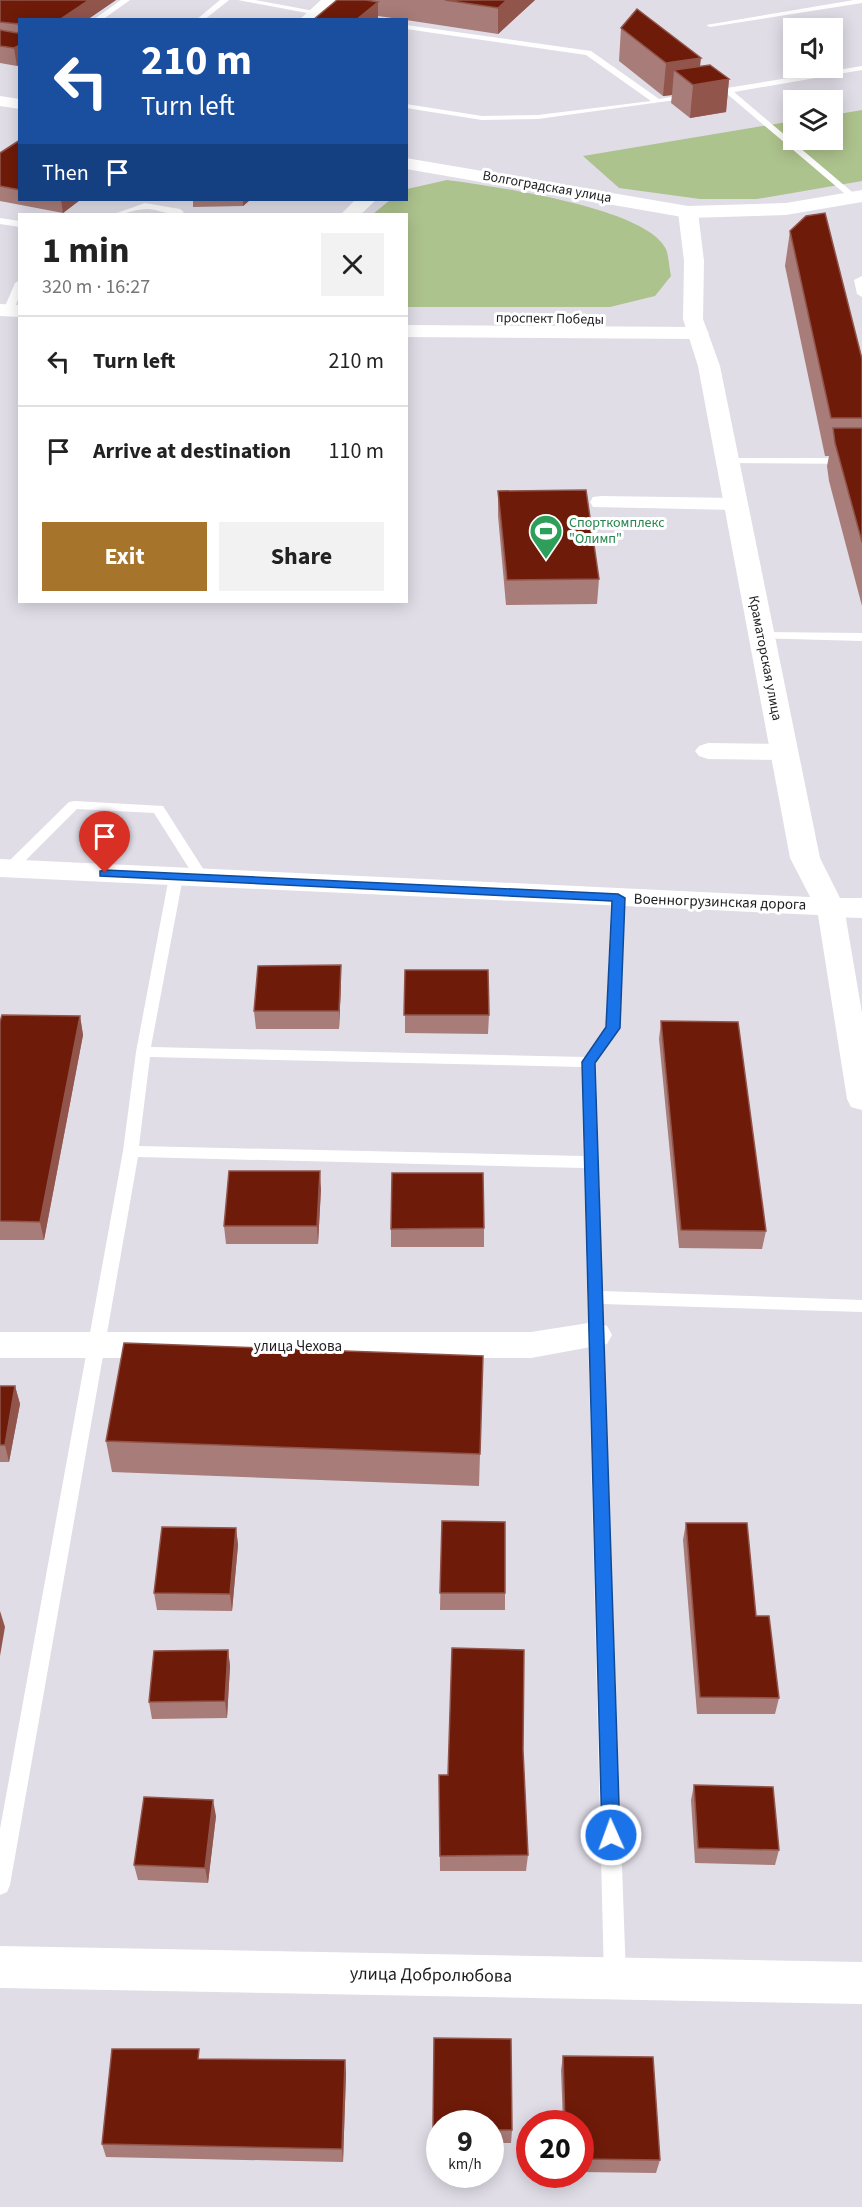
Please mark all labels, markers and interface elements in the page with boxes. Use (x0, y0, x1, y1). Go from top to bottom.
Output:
map controls (783, 18, 843, 150)
button: sound (783, 18, 843, 78)
text: 210 m (141, 31, 252, 91)
icon: left (42, 42, 120, 120)
text: Turn left (141, 87, 235, 126)
button: layers (783, 90, 843, 150)
icon: arrive (101, 156, 134, 189)
text: Then (42, 157, 89, 189)
street label: Волгоградская улица (481, 166, 613, 208)
text: 1 min (42, 225, 130, 276)
button: close (321, 233, 384, 296)
text: 320 m · 16:27 (42, 273, 150, 301)
street label: проспект Победы (496, 308, 604, 330)
icon: left (42, 345, 75, 378)
text: Turn left (93, 345, 175, 377)
text: 210 m (329, 345, 384, 377)
icon: arrive (42, 435, 75, 468)
text: Arrive at destination (93, 435, 291, 467)
text: 110 m (329, 435, 384, 467)
sports icon: Спорткомплекс "Олимп" (528, 513, 564, 560)
place label: Спорткомплекс "Олимп" (569, 513, 665, 549)
button: Exit (42, 522, 207, 591)
button: Share (219, 522, 384, 591)
street label: Краматорская улица (743, 594, 787, 722)
pin (79, 811, 130, 873)
icon: arrive (88, 820, 121, 853)
street label: Военногрузинская дорога (633, 888, 807, 916)
street label: улица Чехова (254, 1336, 342, 1357)
position arrow (579, 1803, 643, 1867)
street label: улица Добролюбова (350, 1961, 512, 1989)
speed limit sign: 20 (516, 2110, 594, 2188)
text: 9 (457, 2120, 473, 2163)
text: km/h (448, 2154, 482, 2175)

